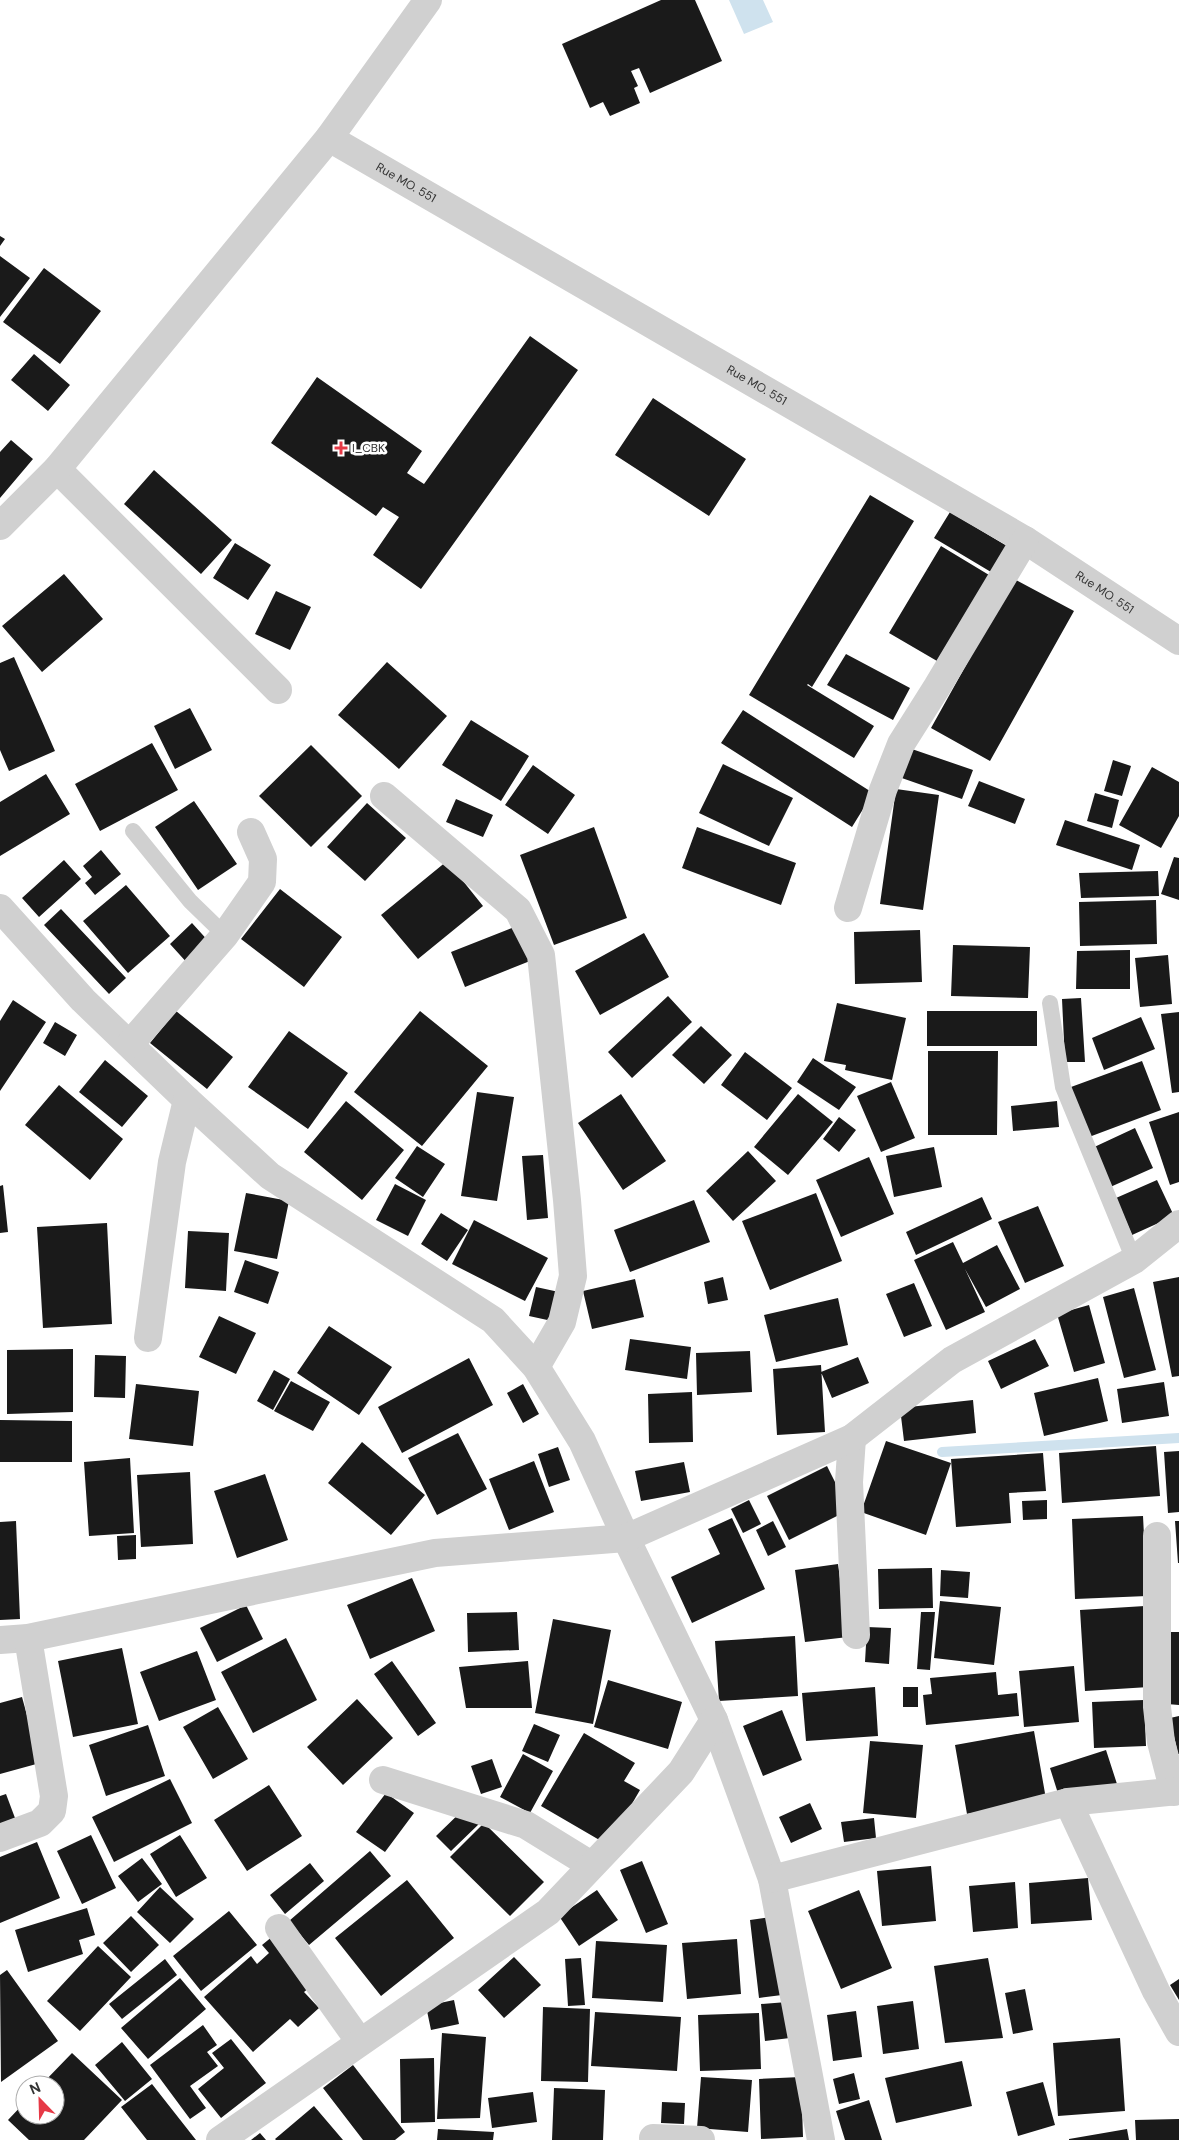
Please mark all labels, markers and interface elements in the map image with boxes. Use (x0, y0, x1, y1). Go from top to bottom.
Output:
street label: Rue MO. 551 (373, 159, 439, 206)
street label: Rue MO. 551 (724, 361, 790, 409)
place label: I_CBK (352, 440, 385, 456)
marker: I_CBK (334, 441, 348, 455)
street label: Rue MO. 551 (1072, 567, 1137, 617)
north arrow (15, 2075, 65, 2125)
text: N (27, 2078, 43, 2098)

